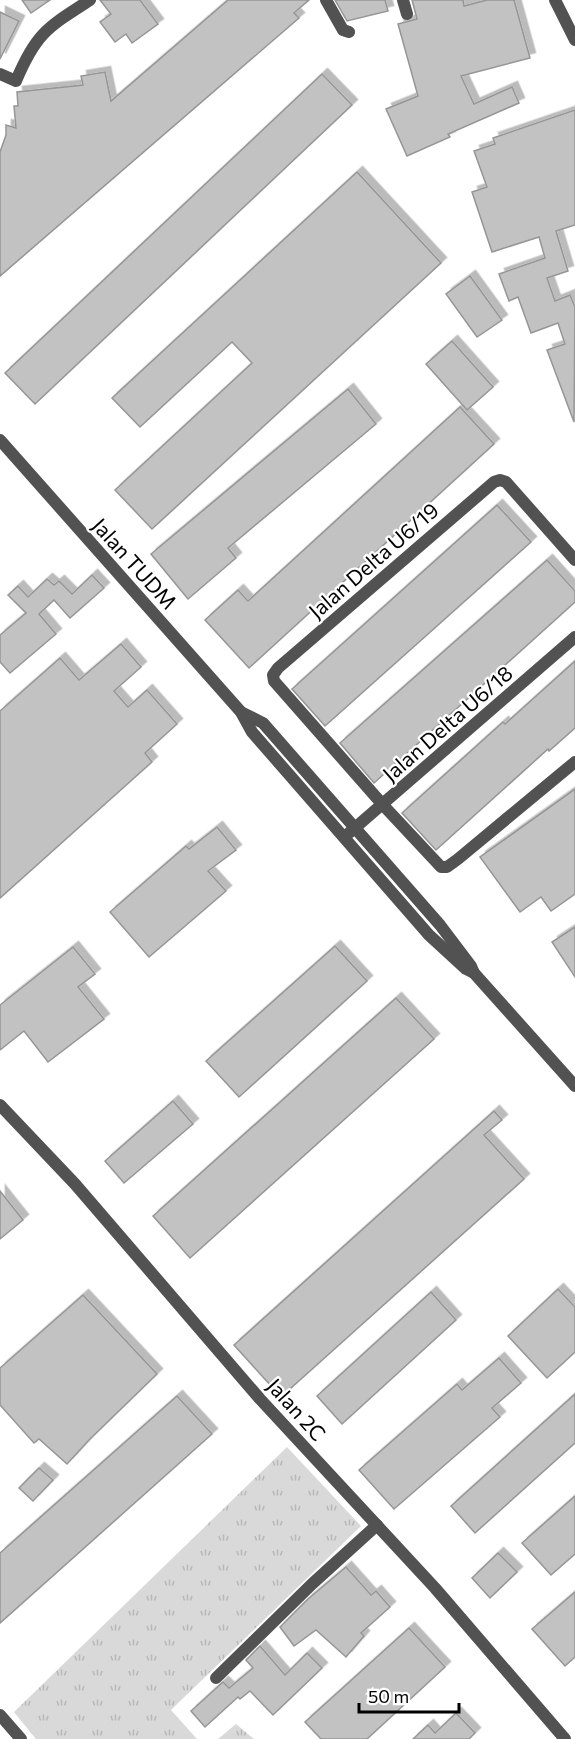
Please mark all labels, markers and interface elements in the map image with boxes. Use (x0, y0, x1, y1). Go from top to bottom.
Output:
street label: Jalan Delta U6/19 (303, 497, 443, 623)
street label: Jalan TUDM (88, 512, 182, 614)
street label: Jalan Delta U6/18 (377, 660, 517, 786)
street label: Jalan 2C (262, 1373, 332, 1445)
scale bar (359, 1676, 460, 1714)
text: 50 m (368, 1685, 409, 1707)

